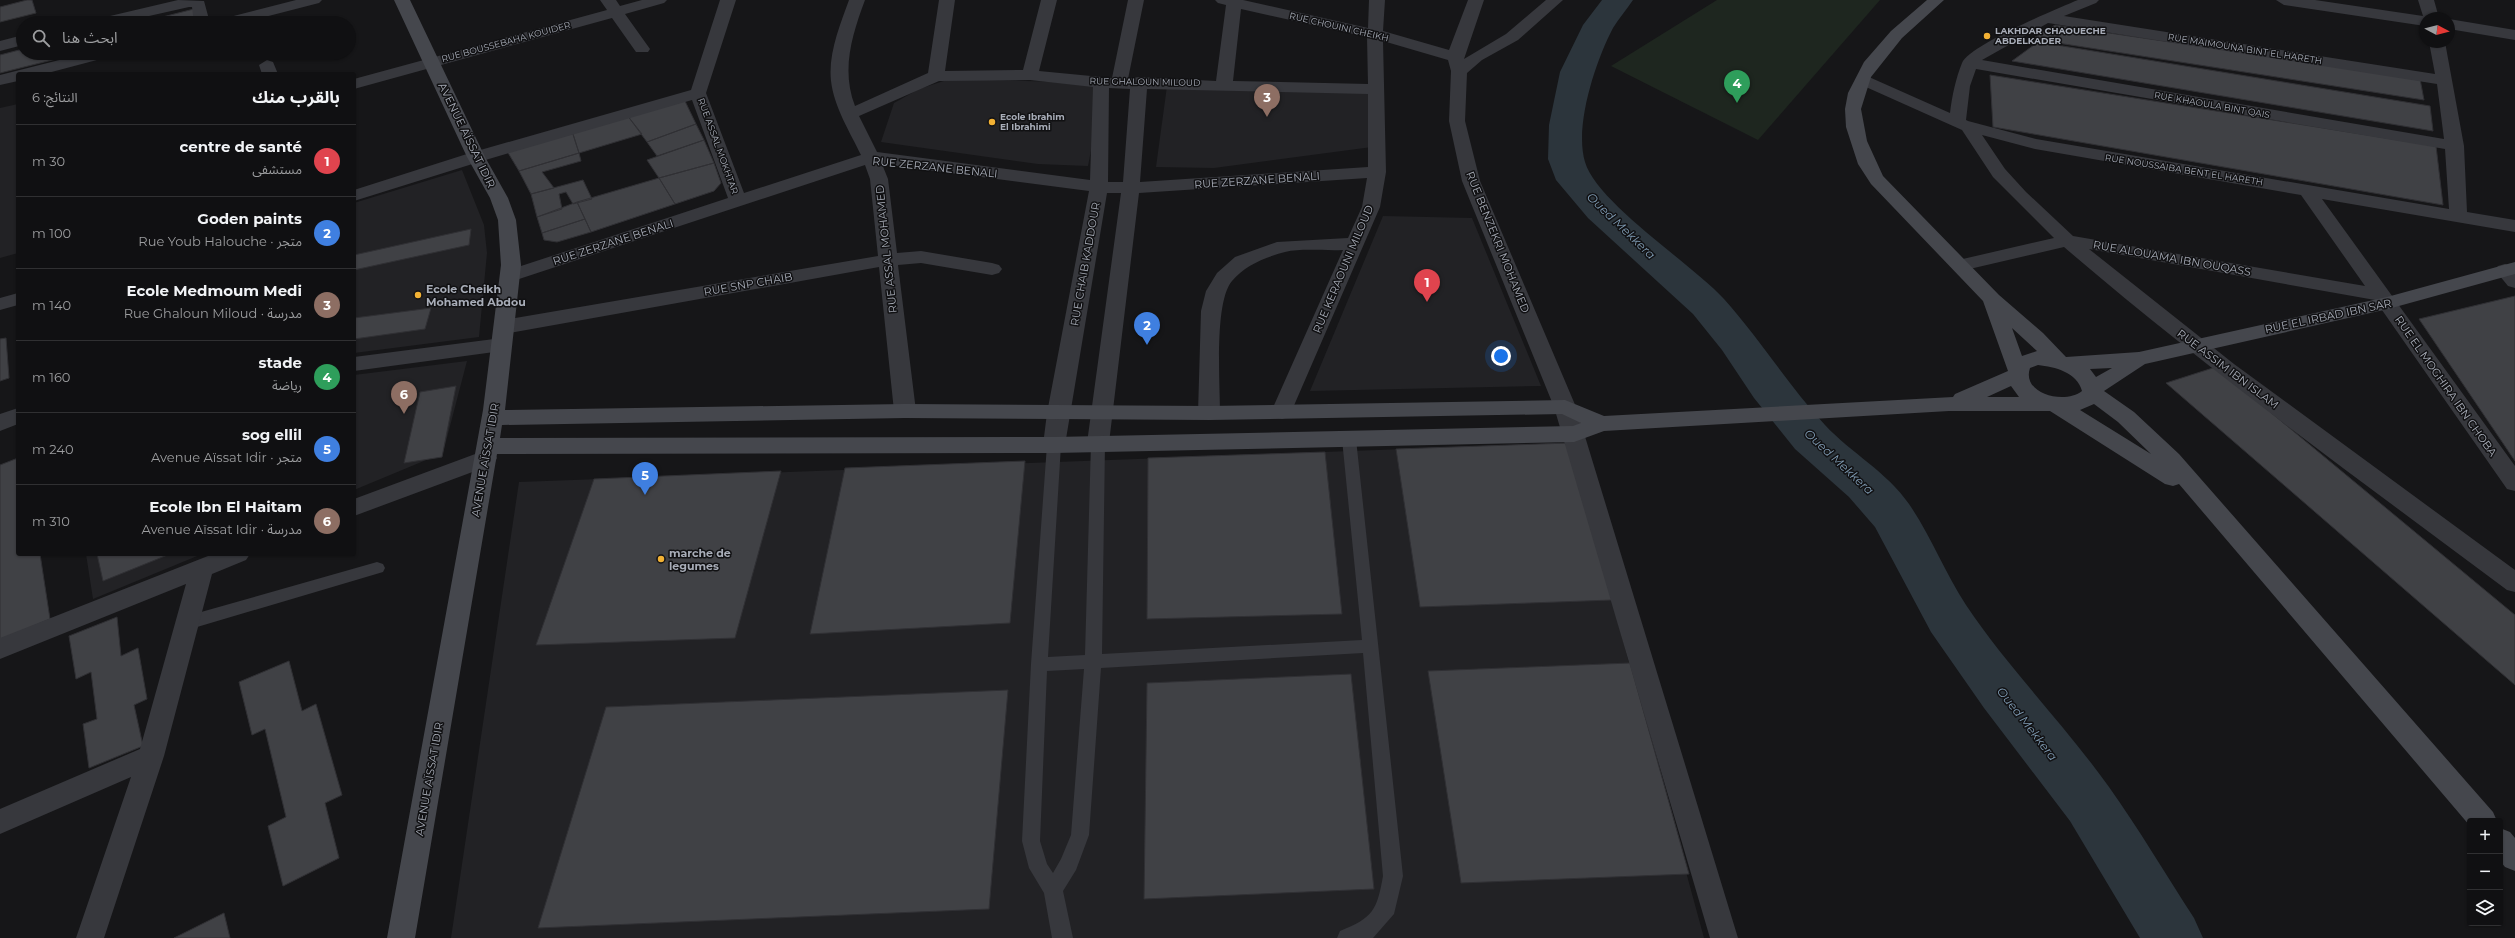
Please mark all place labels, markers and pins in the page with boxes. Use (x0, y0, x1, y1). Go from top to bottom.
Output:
place label: LAKHDAR CHAOUECHE ABDELKADER (1994, 25, 2106, 46)
marker: LAKHDAR CHAOUECHE ABDELKADER (1982, 31, 1992, 41)
pin: 4 (1724, 70, 1750, 103)
pin: 3 (1254, 84, 1280, 117)
place label: Ecole Ibrahim El Ibrahimi (1000, 111, 1065, 132)
marker: Ecole Ibrahim El Ibrahimi (987, 117, 997, 127)
pin: 1 (1414, 269, 1440, 302)
place label: Ecole Cheikh Mohamed Abdou (426, 282, 526, 309)
marker: Ecole Cheikh Mohamed Abdou (413, 290, 423, 300)
pin: 2 (1134, 312, 1160, 345)
pin: 6 (391, 381, 417, 414)
pin: 5 (632, 462, 658, 495)
place label: marche de legumes (669, 546, 731, 573)
marker: marche de legumes (656, 554, 666, 564)

